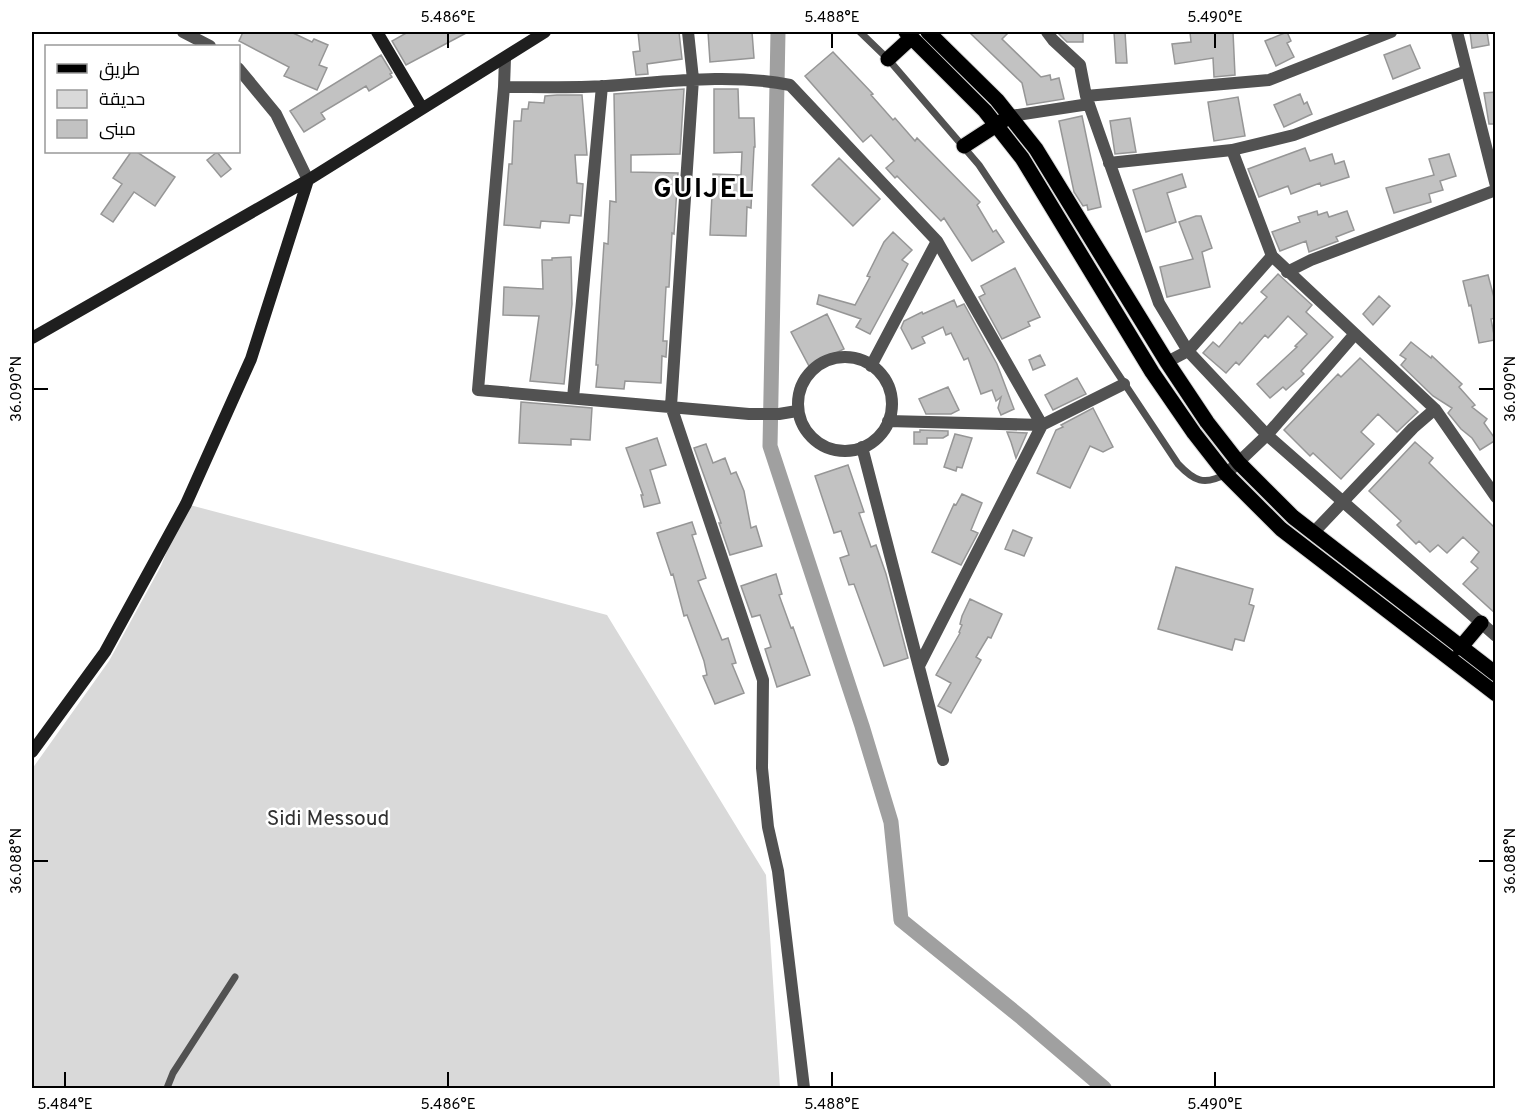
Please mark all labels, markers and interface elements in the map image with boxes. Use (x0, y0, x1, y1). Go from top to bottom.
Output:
text: 5.486°E (420, 9, 476, 28)
text: 5.488°E (804, 9, 860, 28)
text: 5.490°E (1187, 9, 1243, 28)
legend (45, 45, 240, 153)
text: طريق (99, 59, 140, 82)
text: حديقة (99, 89, 145, 112)
text: مبنى (99, 119, 136, 142)
district label: GUIJEL (653, 173, 755, 207)
text: 36.090°N (8, 356, 27, 422)
text: 36.090°N (1502, 356, 1521, 422)
park label: Sidi Messoud (267, 806, 389, 833)
text: 36.088°N (8, 828, 27, 894)
text: 36.088°N (1502, 828, 1521, 894)
text: 5.484°E (37, 1096, 93, 1115)
text: 5.486°E (420, 1096, 476, 1115)
text: 5.488°E (804, 1096, 860, 1115)
text: 5.490°E (1187, 1096, 1243, 1115)

